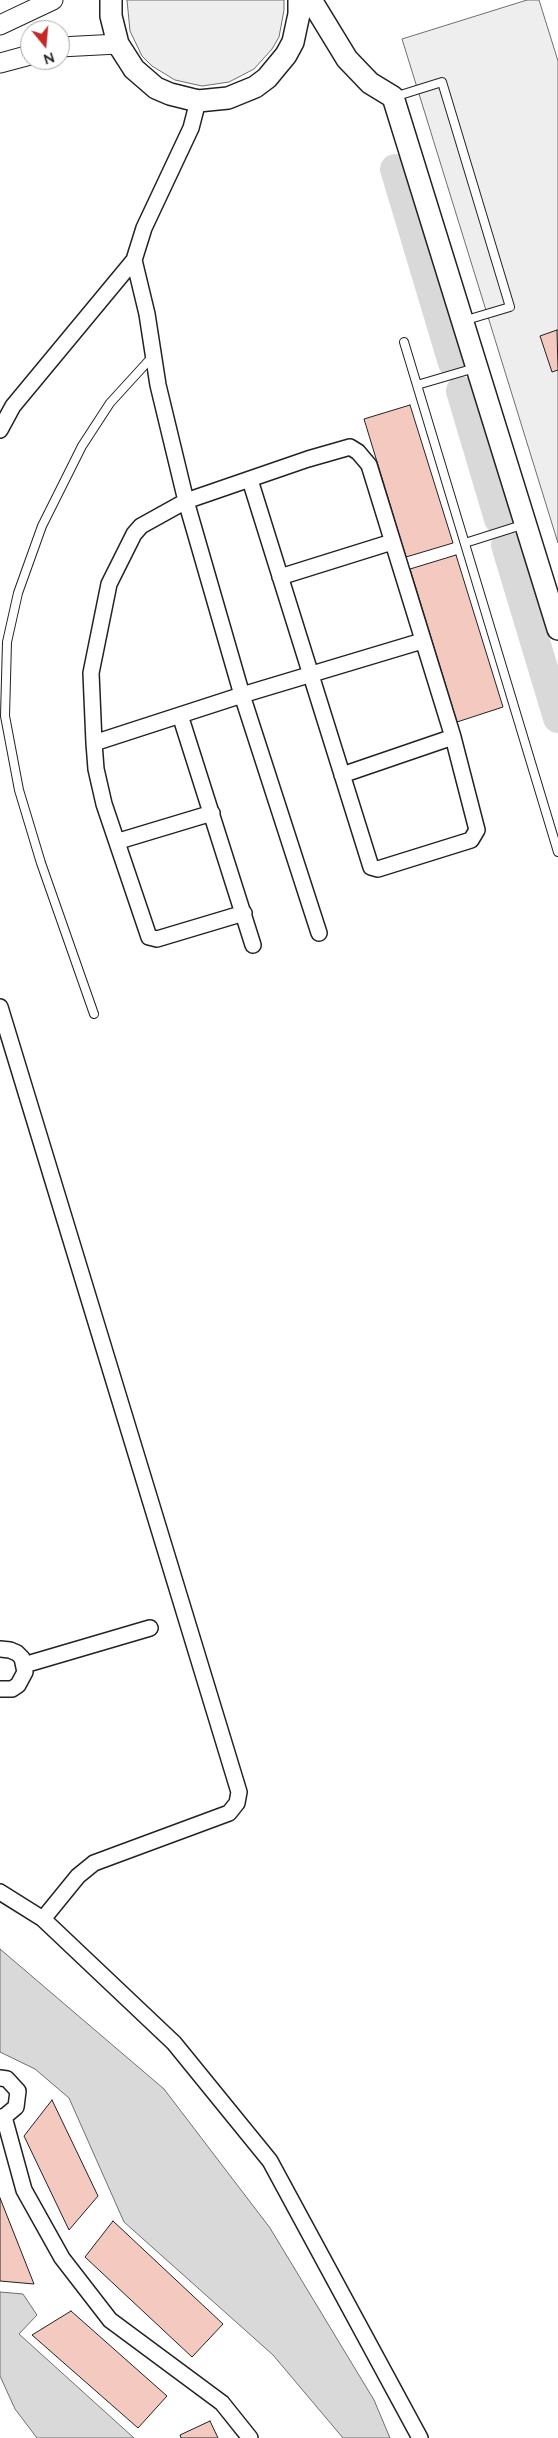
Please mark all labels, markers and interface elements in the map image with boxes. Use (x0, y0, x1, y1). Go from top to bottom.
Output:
north arrow (20, 20, 70, 70)
text: N (41, 48, 57, 69)

